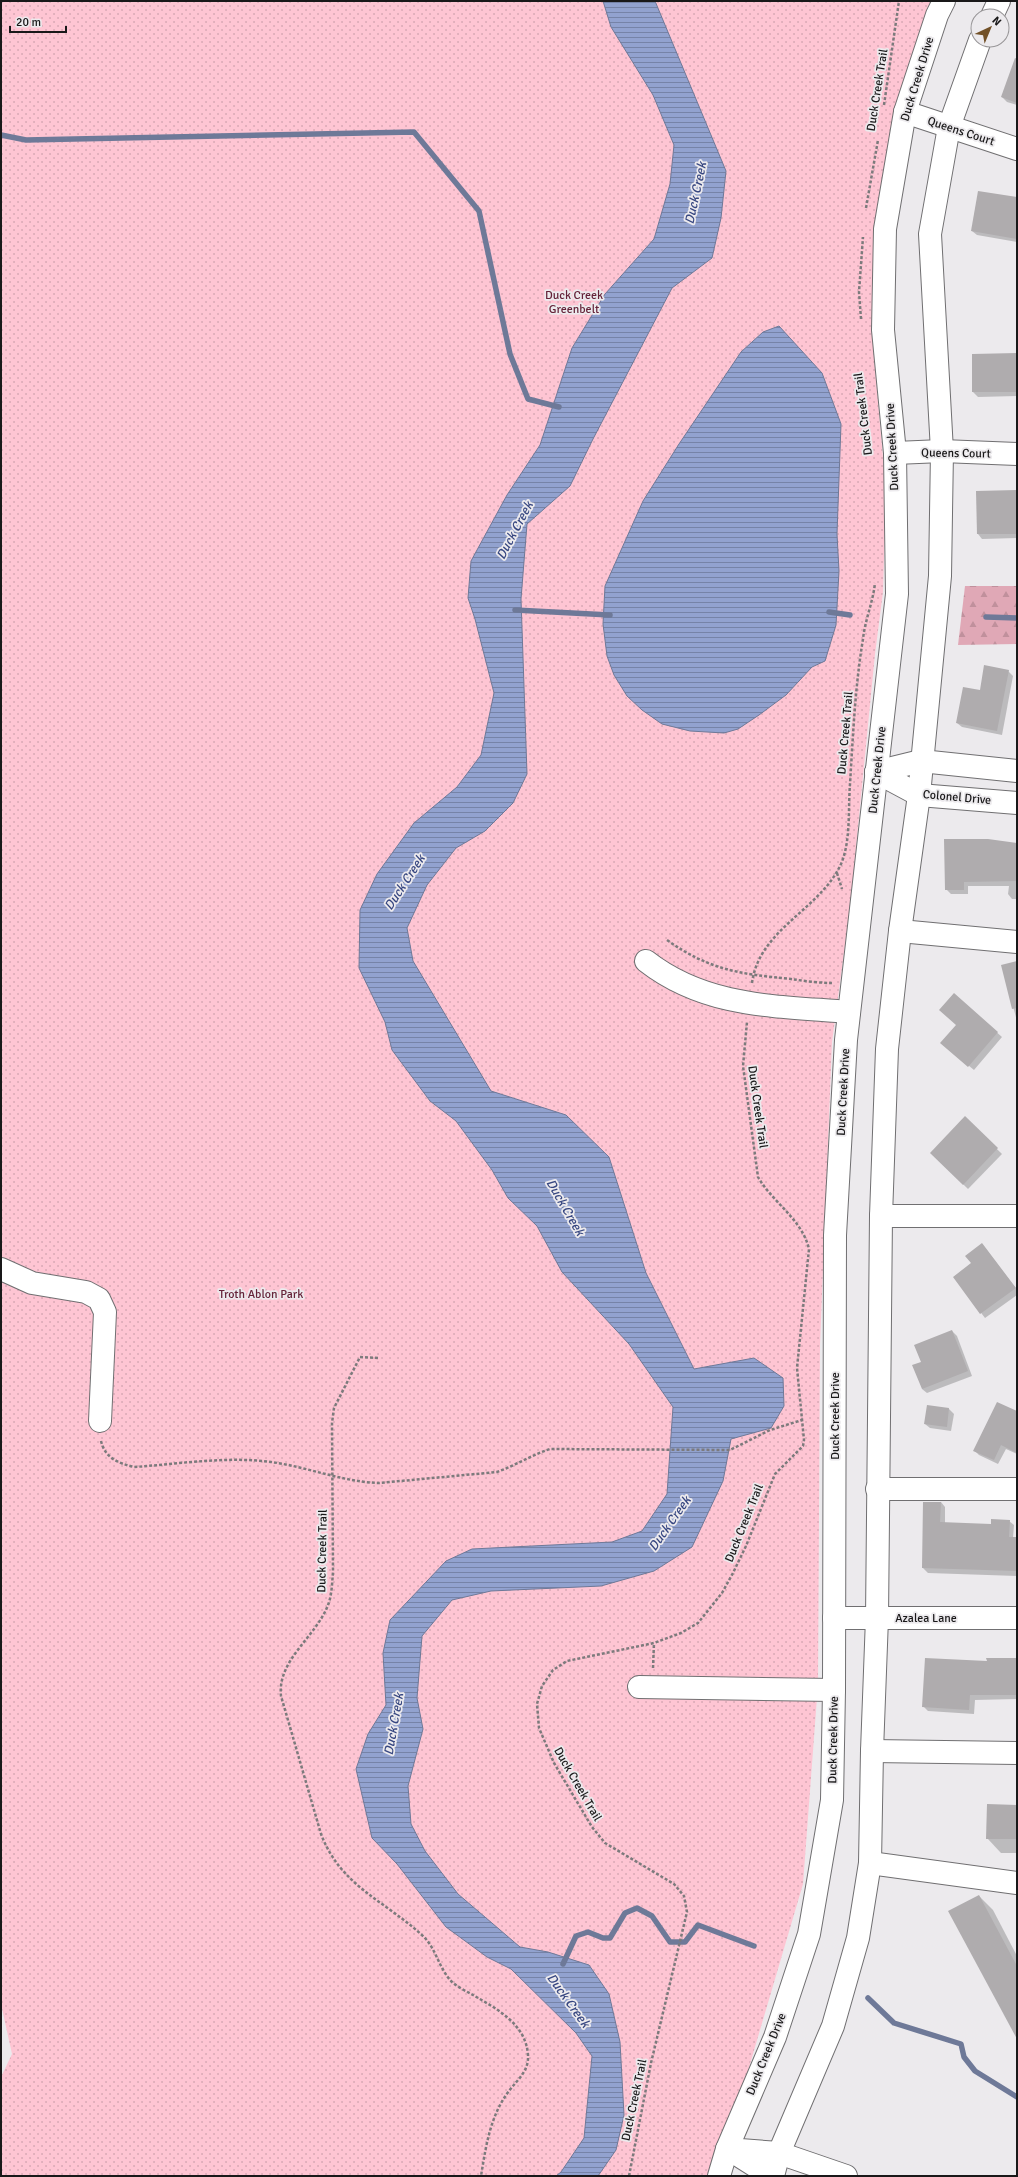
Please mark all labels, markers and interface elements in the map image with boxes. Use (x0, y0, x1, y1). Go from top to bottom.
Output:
scale bar (10, 8, 66, 34)
north arrow (970, 8, 1010, 48)
text: N (989, 14, 1004, 29)
text: 20 m (16, 15, 41, 30)
street label: Duck Creek Drive (898, 35, 937, 123)
street label: Duck Creek Trail (864, 47, 891, 132)
street label: Queens Court (925, 114, 996, 149)
water label: Duck Creek (682, 159, 711, 226)
park label: Duck Creek Greenbelt (545, 288, 603, 317)
street label: Duck Creek Trail (851, 371, 876, 456)
street label: Duck Creek Drive (883, 403, 902, 491)
street label: Queens Court (921, 445, 991, 462)
water label: Duck Creek (493, 498, 537, 562)
street label: Duck Creek Trail (834, 690, 857, 775)
street label: Duck Creek Drive (865, 726, 890, 814)
street label: Colonel Drive (922, 787, 992, 808)
water label: Duck Creek (381, 851, 429, 913)
street label: Duck Creek Drive (834, 1048, 853, 1136)
street label: Duck Creek Trail (744, 1065, 771, 1150)
water label: Duck Creek (542, 1176, 589, 1240)
park label: Troth Ablon Park (219, 1287, 303, 1302)
street label: Duck Creek Drive (828, 1372, 843, 1460)
street label: Duck Creek Trail (722, 1481, 767, 1565)
water label: Duck Creek (645, 1492, 695, 1554)
street label: Duck Creek Trail (314, 1509, 331, 1593)
street label: Azalea Lane (895, 1611, 957, 1626)
water label: Duck Creek (381, 1690, 408, 1757)
street label: Duck Creek Drive (825, 1696, 842, 1784)
street label: Duck Creek Trail (550, 1744, 605, 1824)
water label: Duck Creek (543, 1970, 594, 2032)
street label: Duck Creek Drive (743, 2011, 790, 2098)
street label: Duck Creek Trail (618, 2057, 651, 2142)

